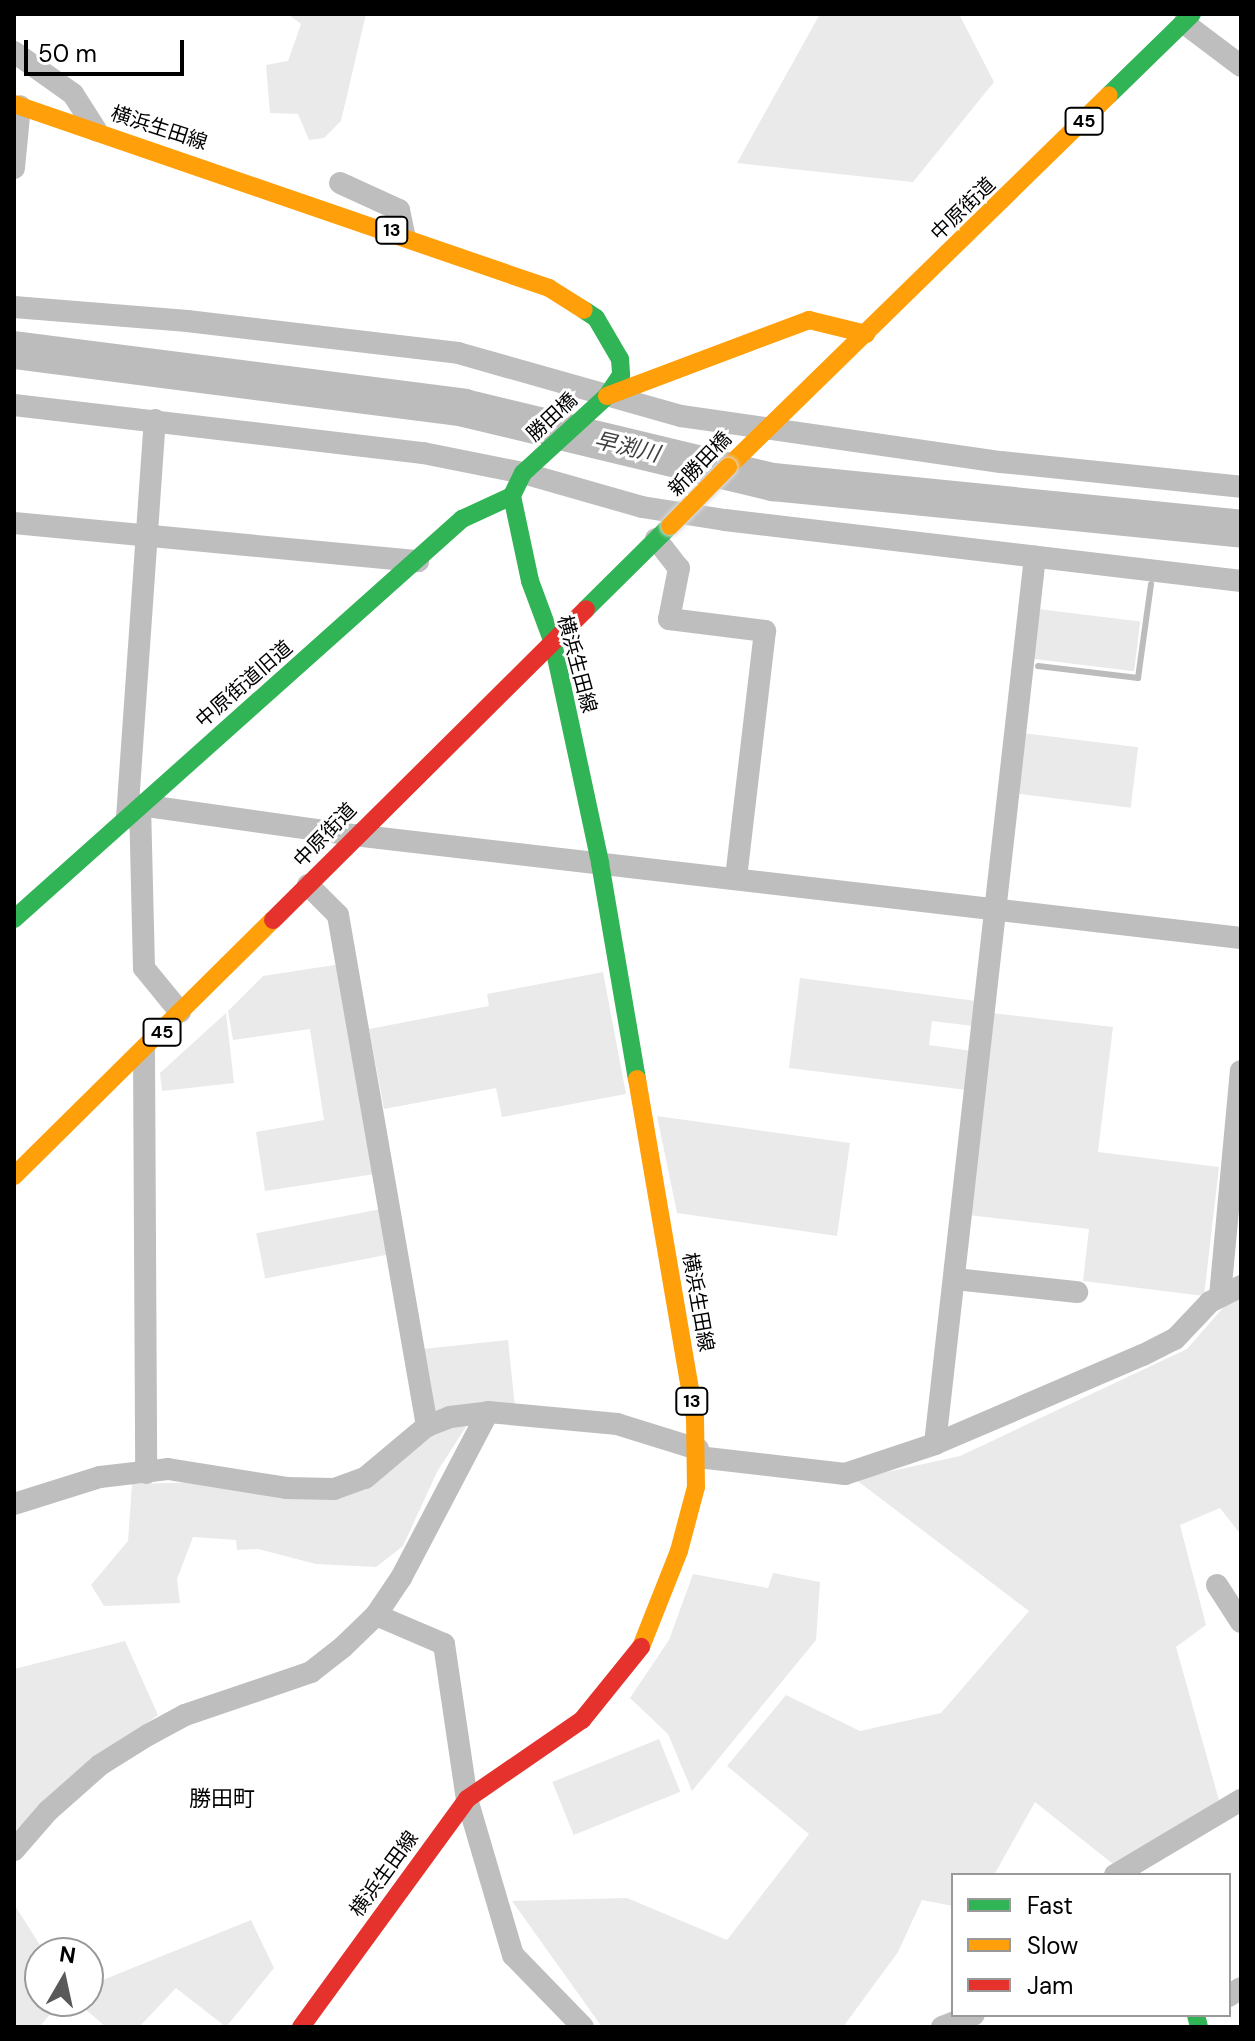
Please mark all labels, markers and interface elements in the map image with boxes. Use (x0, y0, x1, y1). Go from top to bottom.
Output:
scale bar (28, 24, 188, 74)
text: 50 m (38, 38, 97, 69)
street label: 横浜生田線 (108, 101, 210, 155)
road number: 45 (1064, 107, 1104, 135)
street label: 中原街道 (926, 173, 1000, 245)
road number: 13 (374, 216, 410, 244)
street label: 勝田橋 (522, 388, 582, 446)
water label: 早渕川 (592, 427, 662, 467)
street label: 新勝田橋 (664, 427, 736, 501)
street label: 横浜生田線 (552, 613, 602, 715)
street label: 中原街道旧道 (191, 636, 297, 732)
street label: 中原街道 (289, 798, 361, 872)
road number: 45 (142, 1018, 182, 1046)
street label: 横浜生田線 (677, 1251, 719, 1353)
road number: 13 (674, 1387, 710, 1415)
district label: 勝田町 (189, 1786, 255, 1812)
street label: 横浜生田線 (345, 1826, 423, 1922)
legend (951, 1873, 1231, 2017)
text: Fast (1027, 1890, 1073, 1921)
text: Slow (1027, 1930, 1078, 1961)
north arrow (24, 1937, 104, 2017)
text: N (57, 1939, 78, 1970)
text: Jam (1027, 1970, 1073, 2001)

